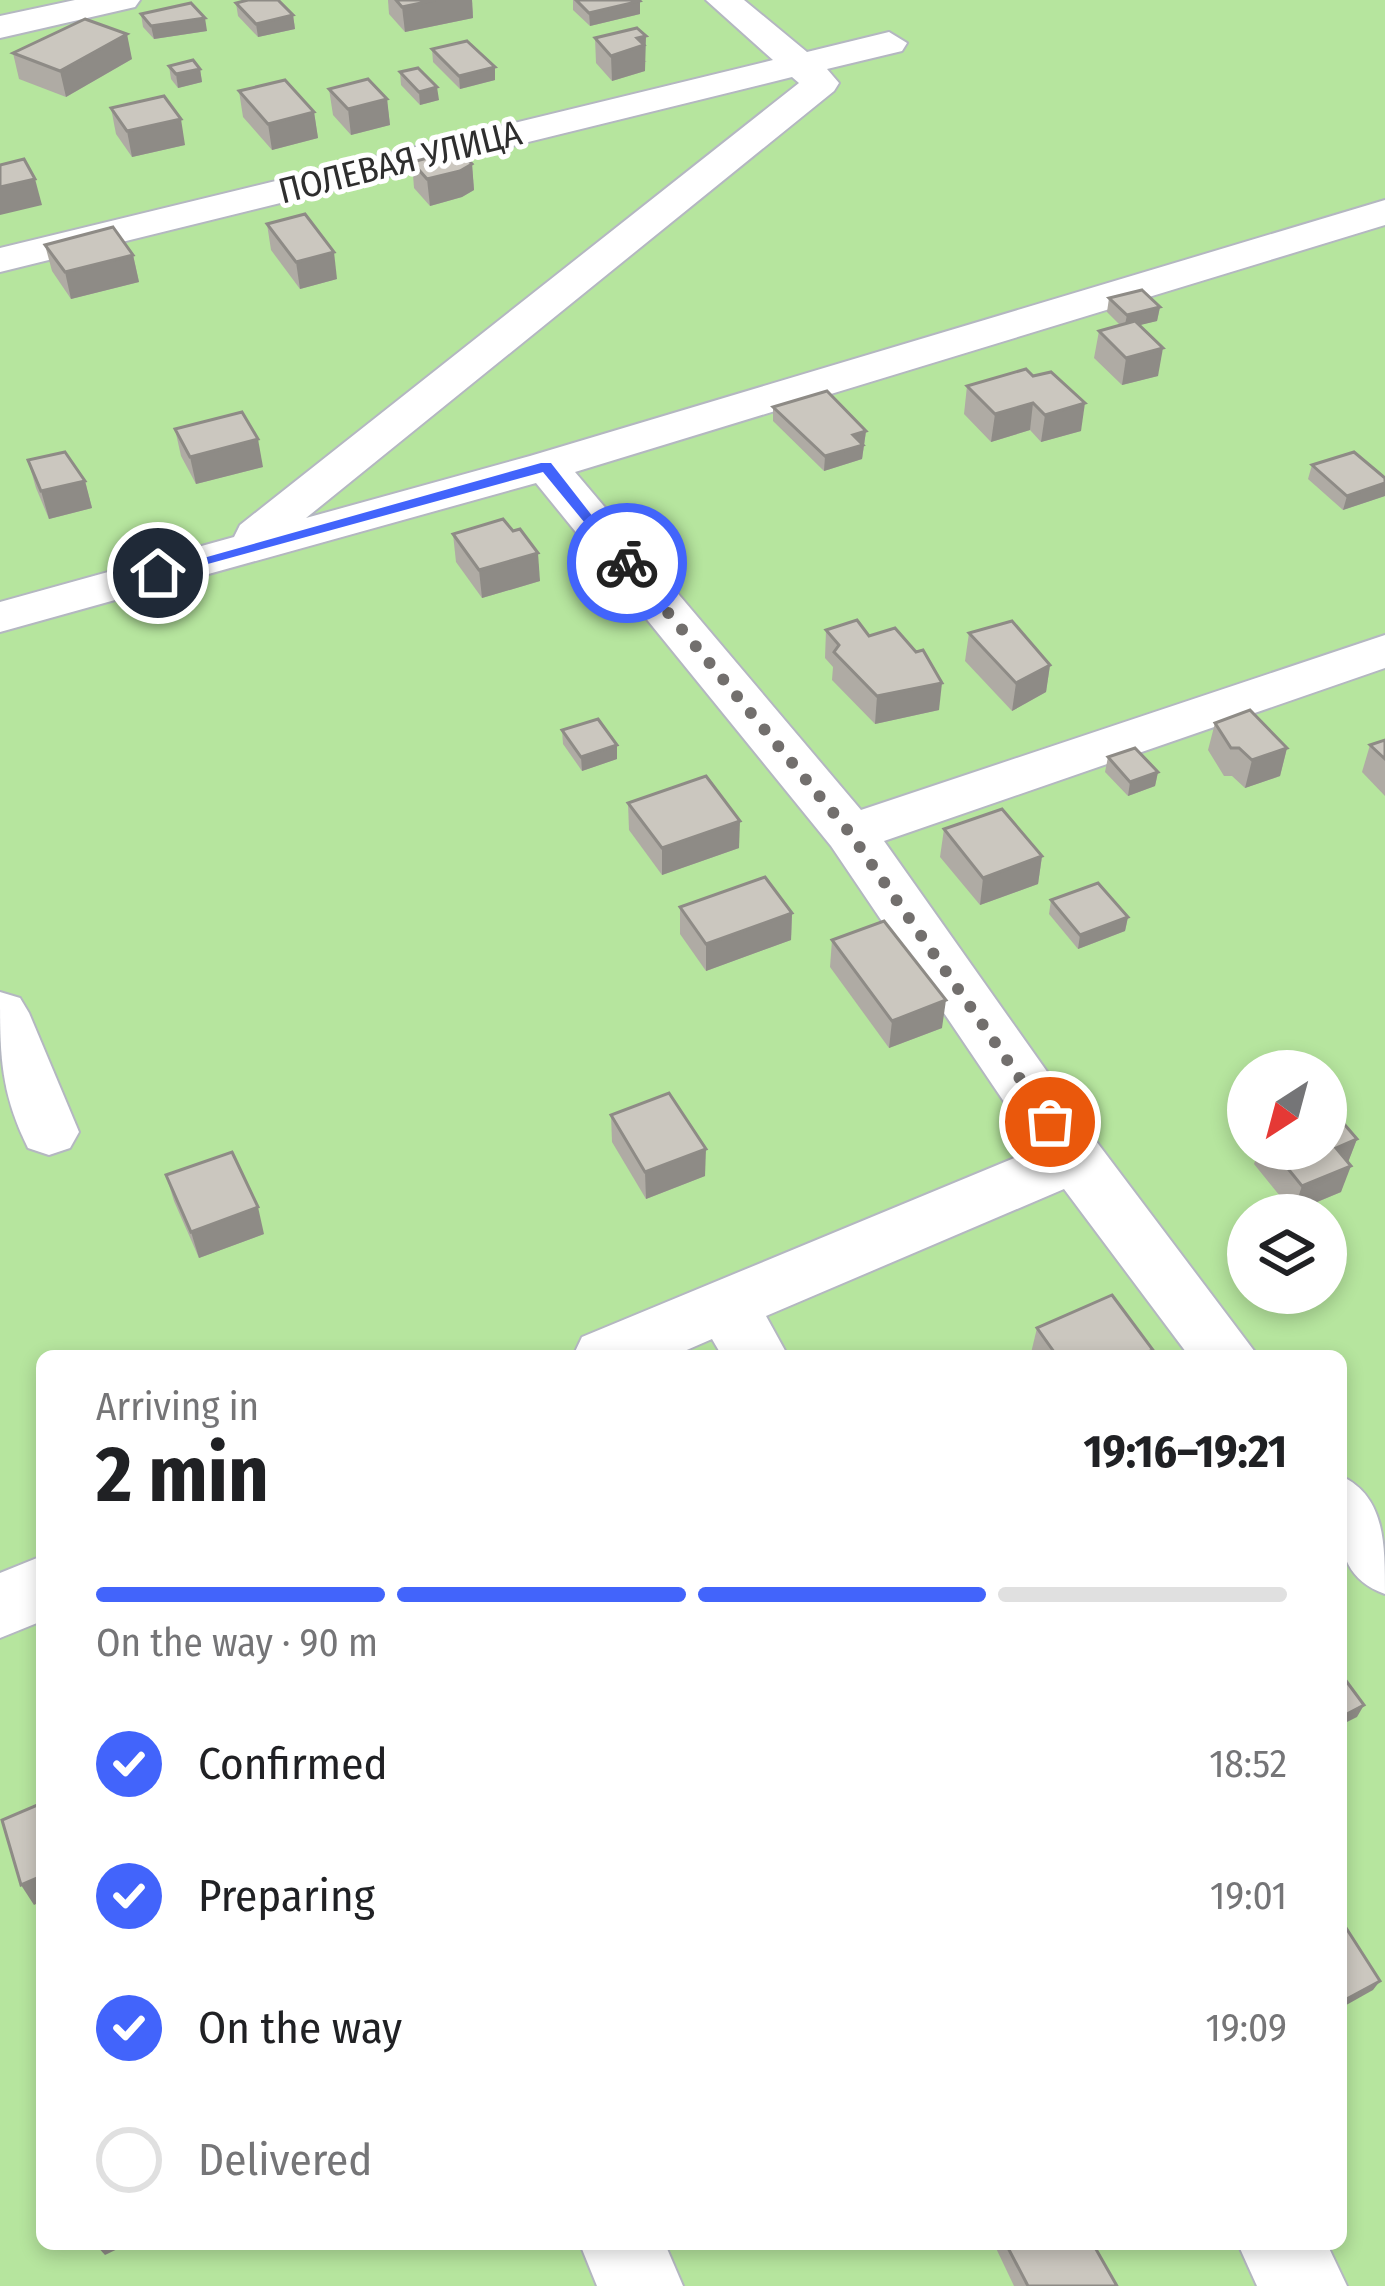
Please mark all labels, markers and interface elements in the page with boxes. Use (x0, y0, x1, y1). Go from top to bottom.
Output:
street label: ПОЛЕВАЯ УЛИЦА (274, 111, 526, 213)
courier (567, 503, 687, 623)
pin (107, 522, 209, 624)
icon: bike (594, 530, 660, 596)
icon: home (125, 540, 191, 606)
north arrow (1227, 1050, 1347, 1170)
map controls (1227, 1050, 1347, 1314)
pin (999, 1071, 1101, 1173)
icon: bag (1017, 1089, 1083, 1155)
button: layers (1227, 1194, 1347, 1314)
text: Arriving in (96, 1384, 259, 1430)
text: 19:16–19:21 (1083, 1425, 1287, 1479)
text: 2 min (96, 1428, 269, 1522)
text: On the way · 90 m (96, 1620, 378, 1666)
icon: check (96, 1731, 162, 1797)
text: Confirmed (198, 1737, 388, 1791)
text: 18:52 (1209, 1741, 1287, 1787)
icon: check (96, 1863, 162, 1929)
text: Preparing (198, 1869, 375, 1923)
text: 19:01 (1210, 1873, 1287, 1919)
icon: check (96, 1995, 162, 2061)
text: On the way (198, 2001, 402, 2055)
text: 19:09 (1206, 2005, 1287, 2051)
text: Delivered (198, 2133, 372, 2187)

